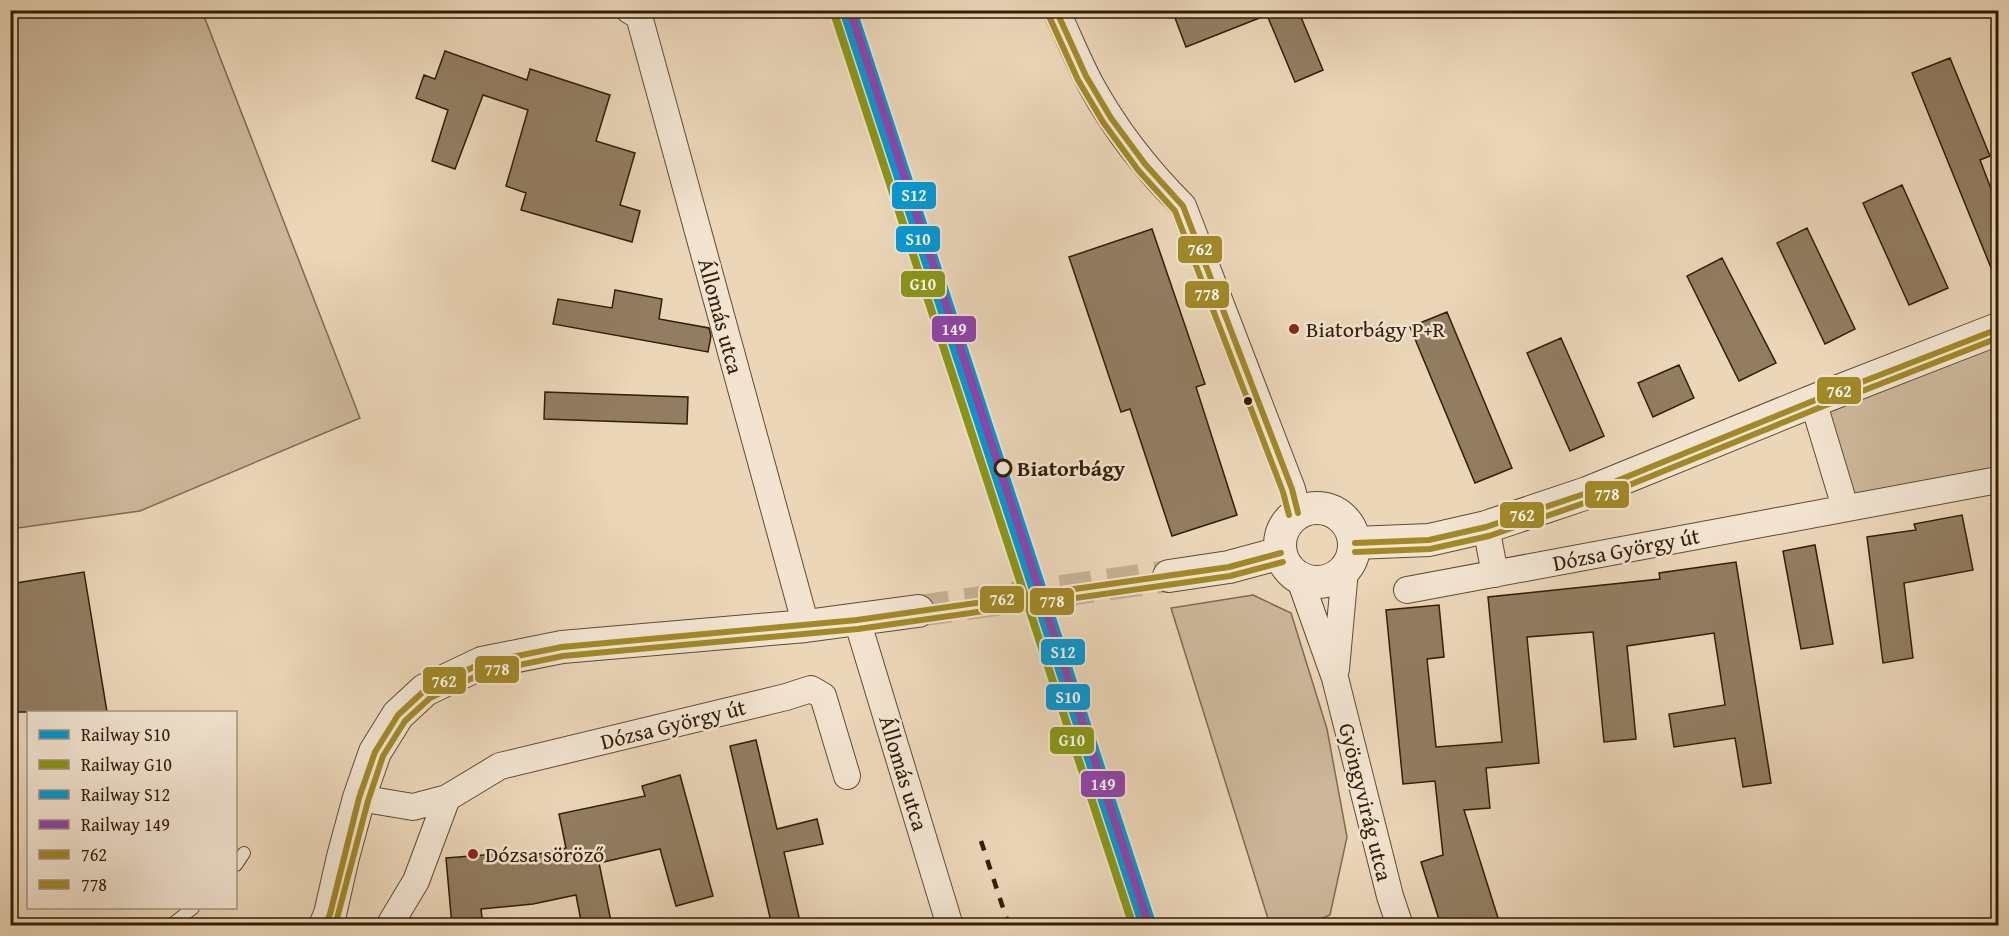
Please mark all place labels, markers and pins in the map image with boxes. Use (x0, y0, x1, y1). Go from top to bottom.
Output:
place label: Biatorbágy P+R (1306, 313, 1446, 345)
marker: Biatorbágy P+R (1287, 322, 1301, 336)
unlabelled marker (1242, 395, 1254, 407)
place label: Biatorbágy (1017, 452, 1126, 484)
marker: Biatorbágy (994, 459, 1012, 477)
place label: Dózsa söröző (485, 838, 604, 870)
marker: Dózsa söröző (466, 847, 480, 861)

